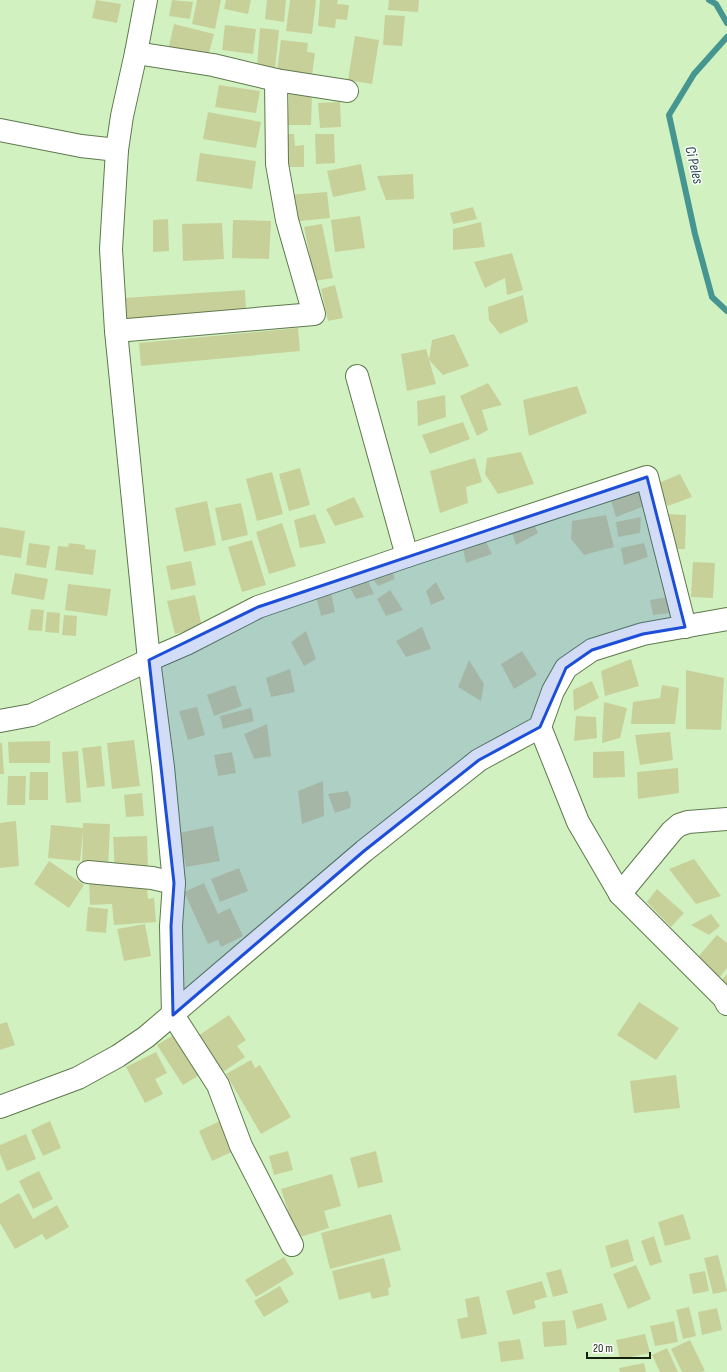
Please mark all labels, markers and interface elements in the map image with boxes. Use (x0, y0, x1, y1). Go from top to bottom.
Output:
water label: Ci Peles (680, 144, 708, 186)
scale bar (587, 1334, 650, 1360)
text: 20 m (593, 1341, 613, 1356)

